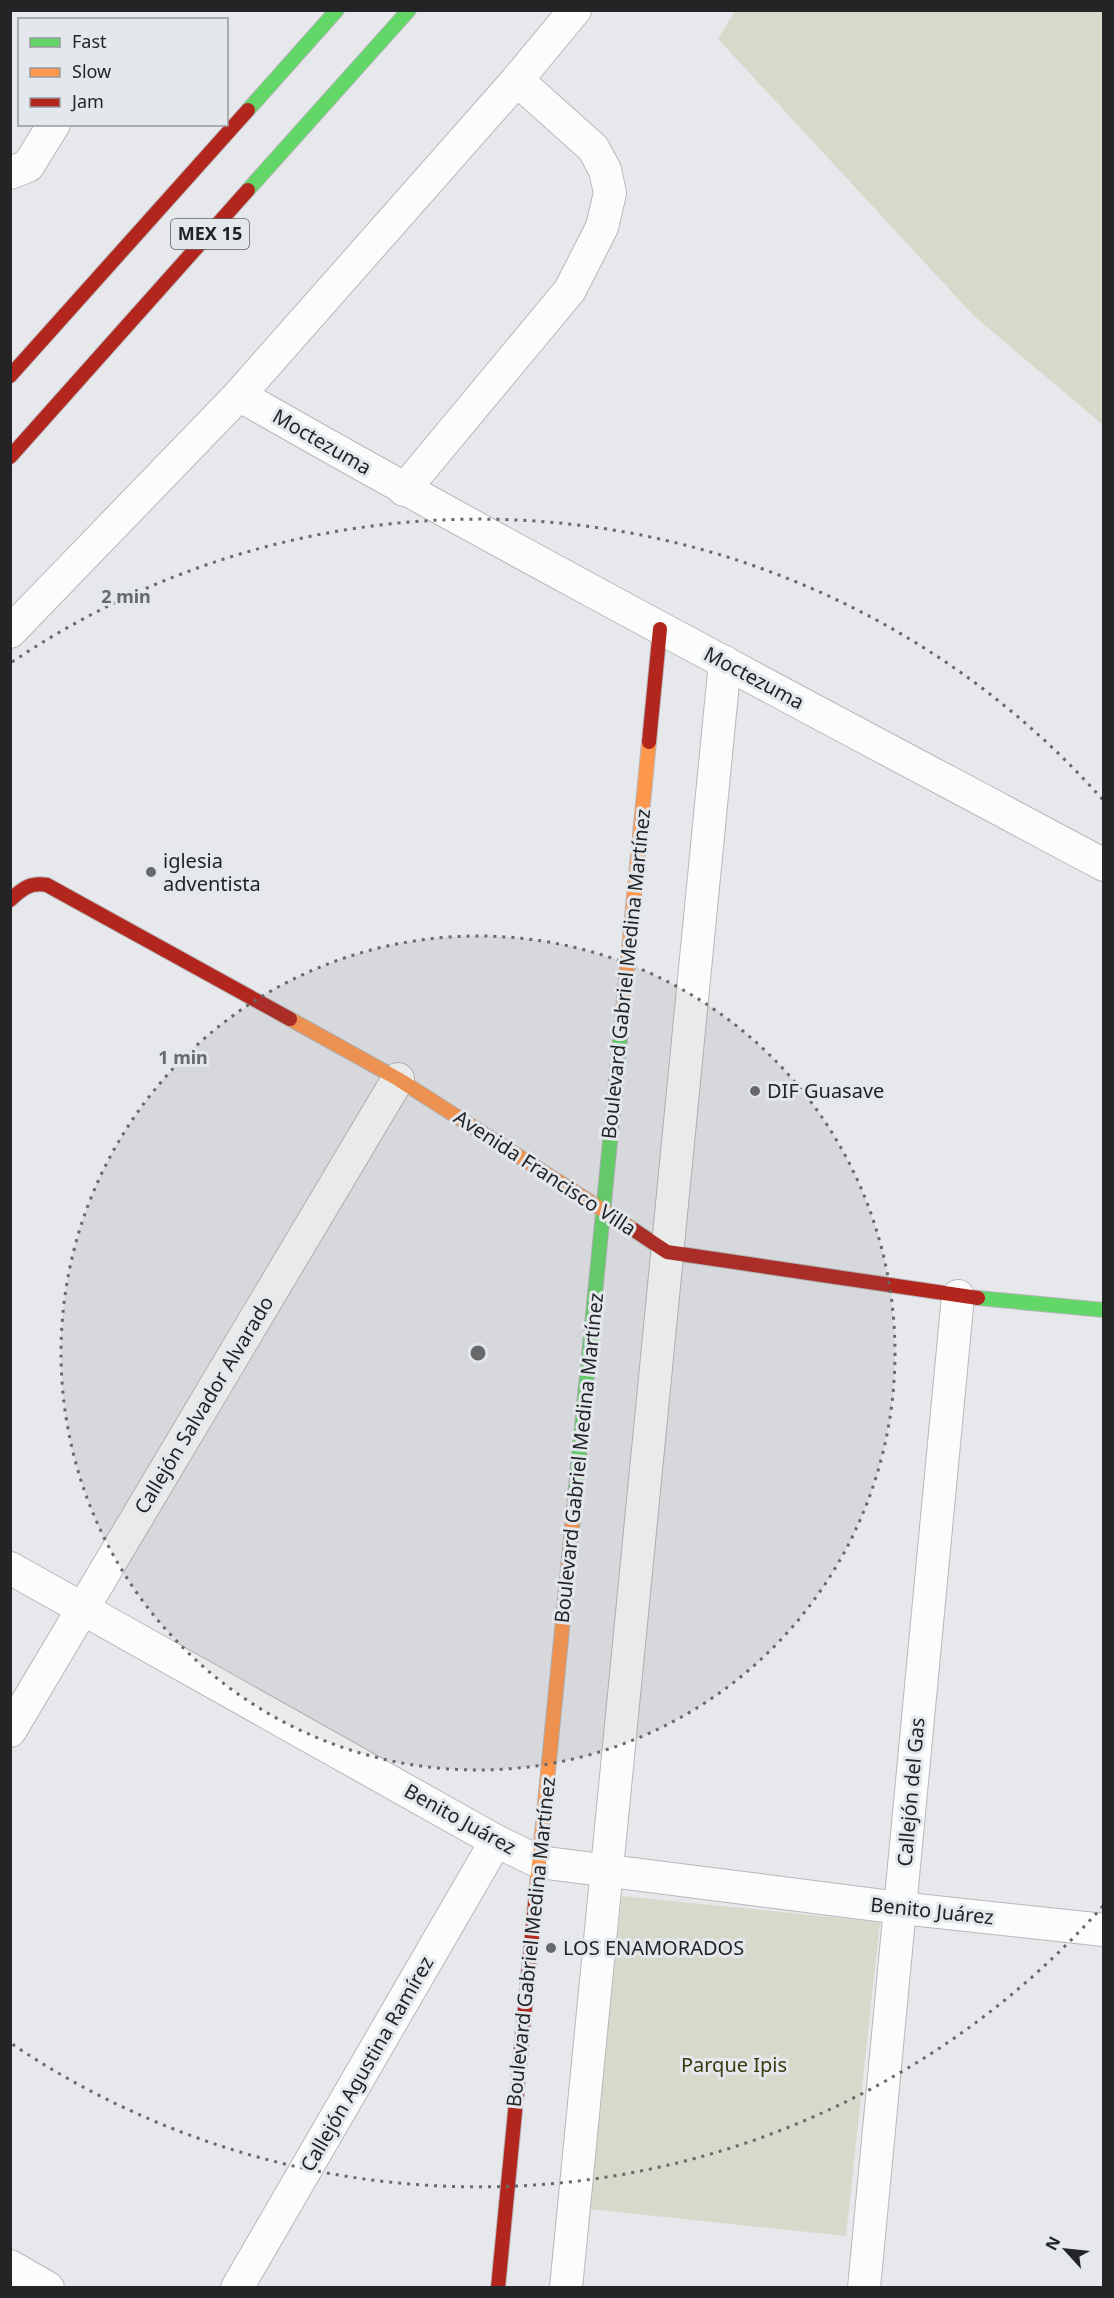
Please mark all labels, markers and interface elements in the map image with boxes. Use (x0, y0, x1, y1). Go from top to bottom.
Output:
legend (18, 18, 228, 126)
text: Fast (72, 29, 107, 53)
text: Slow (72, 59, 111, 83)
text: Jam (70, 89, 104, 113)
road number: MEX 15 (171, 219, 249, 249)
street label: Moctezuma (268, 402, 377, 481)
text: 2 min (101, 584, 151, 608)
street label: Moctezuma (699, 640, 809, 715)
street label: Boulevard Gabriel Medina Martínez (595, 808, 656, 1140)
place label: iglesia adventista (163, 847, 261, 897)
marker: iglesia adventista (144, 865, 158, 879)
text: 1 min (158, 1045, 208, 1069)
place label: DIF Guasave (767, 1077, 884, 1104)
marker: DIF Guasave (748, 1084, 762, 1098)
street label: Avenida Francisco Villa (449, 1103, 642, 1242)
street label: Callejón Salvador Alvarado (128, 1291, 279, 1519)
street label: Boulevard Gabriel Medina Martínez (548, 1292, 609, 1624)
centre of rings (468, 1343, 488, 1363)
street label: Callejón del Gas (891, 1716, 930, 1868)
street label: Boulevard Gabriel Medina Martínez (500, 1776, 561, 2108)
street label: Benito Juárez (400, 1777, 521, 1860)
street label: Benito Juárez (869, 1891, 995, 1930)
place label: LOS ENAMORADOS (563, 1934, 744, 1961)
marker: LOS ENAMORADOS (544, 1941, 558, 1955)
street label: Callejón Agustina Ramírez (294, 1951, 439, 2176)
park label: Parque Ipis (681, 2051, 787, 2078)
north arrow (1036, 2220, 1096, 2280)
text: N (1040, 2232, 1065, 2254)

